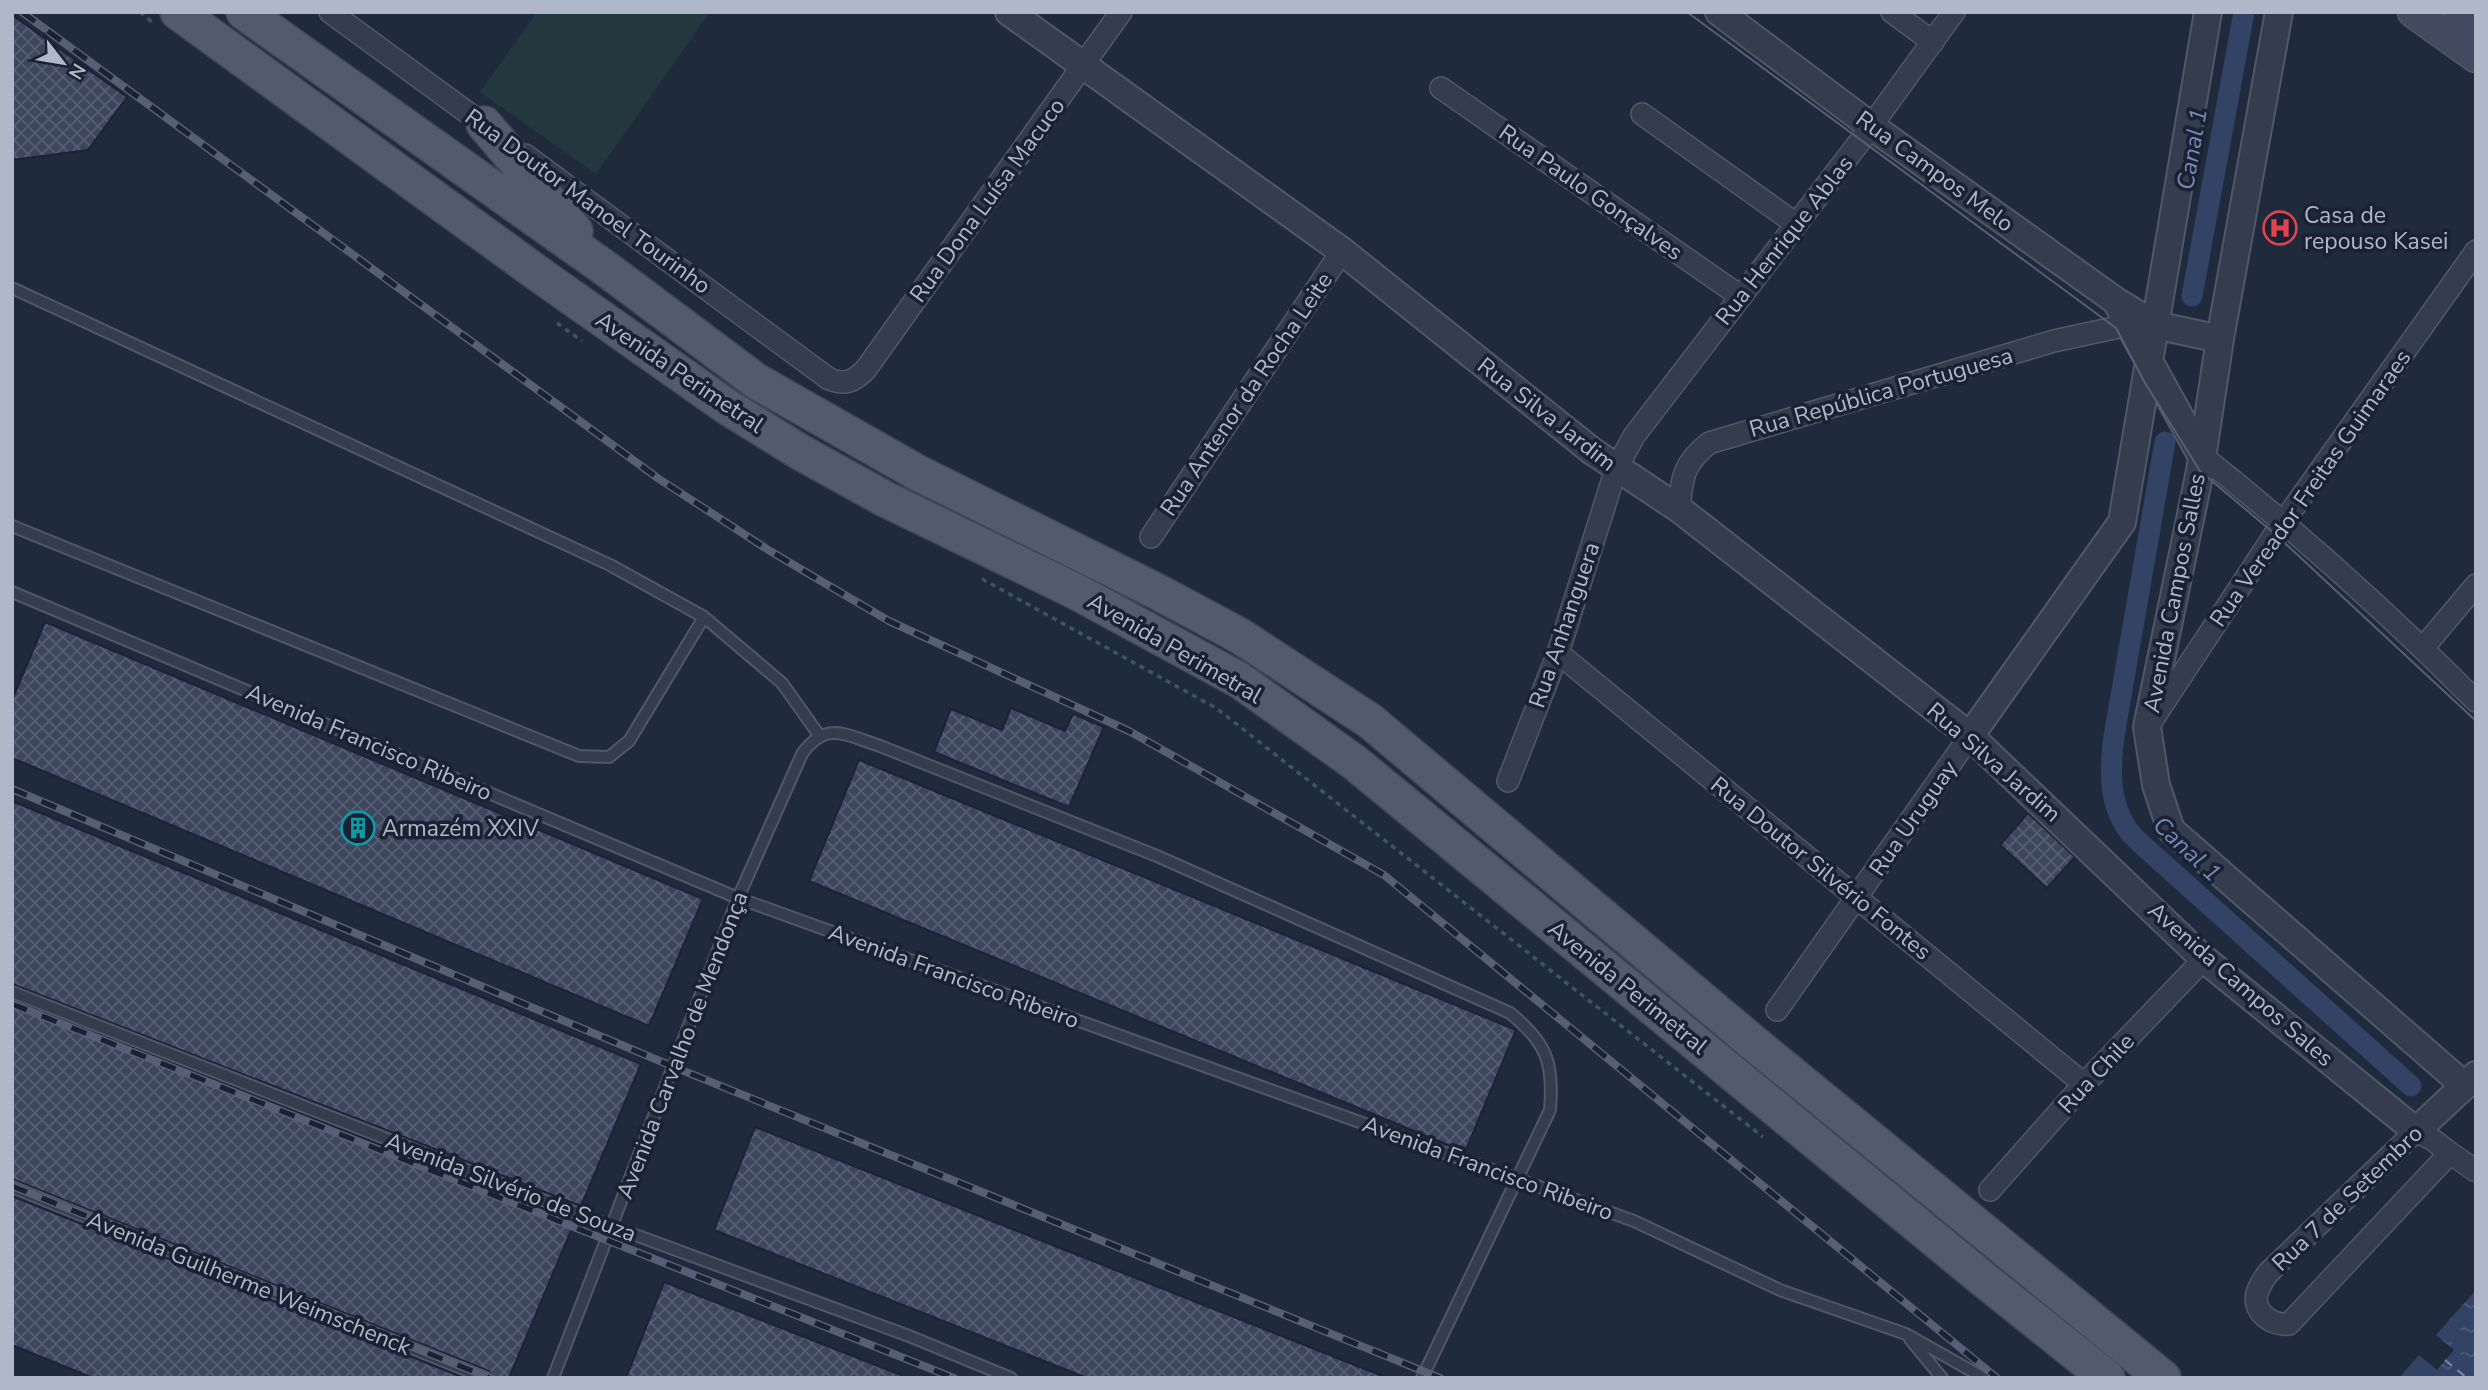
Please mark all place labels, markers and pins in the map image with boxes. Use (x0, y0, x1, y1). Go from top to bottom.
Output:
place label: Casa de repouso Kasei (2304, 200, 2448, 257)
hospital icon: Casa de repouso Kasei (2261, 209, 2299, 247)
building icon: Armazém XXIV (339, 809, 377, 847)
place label: Armazém XXIV (382, 813, 539, 844)

